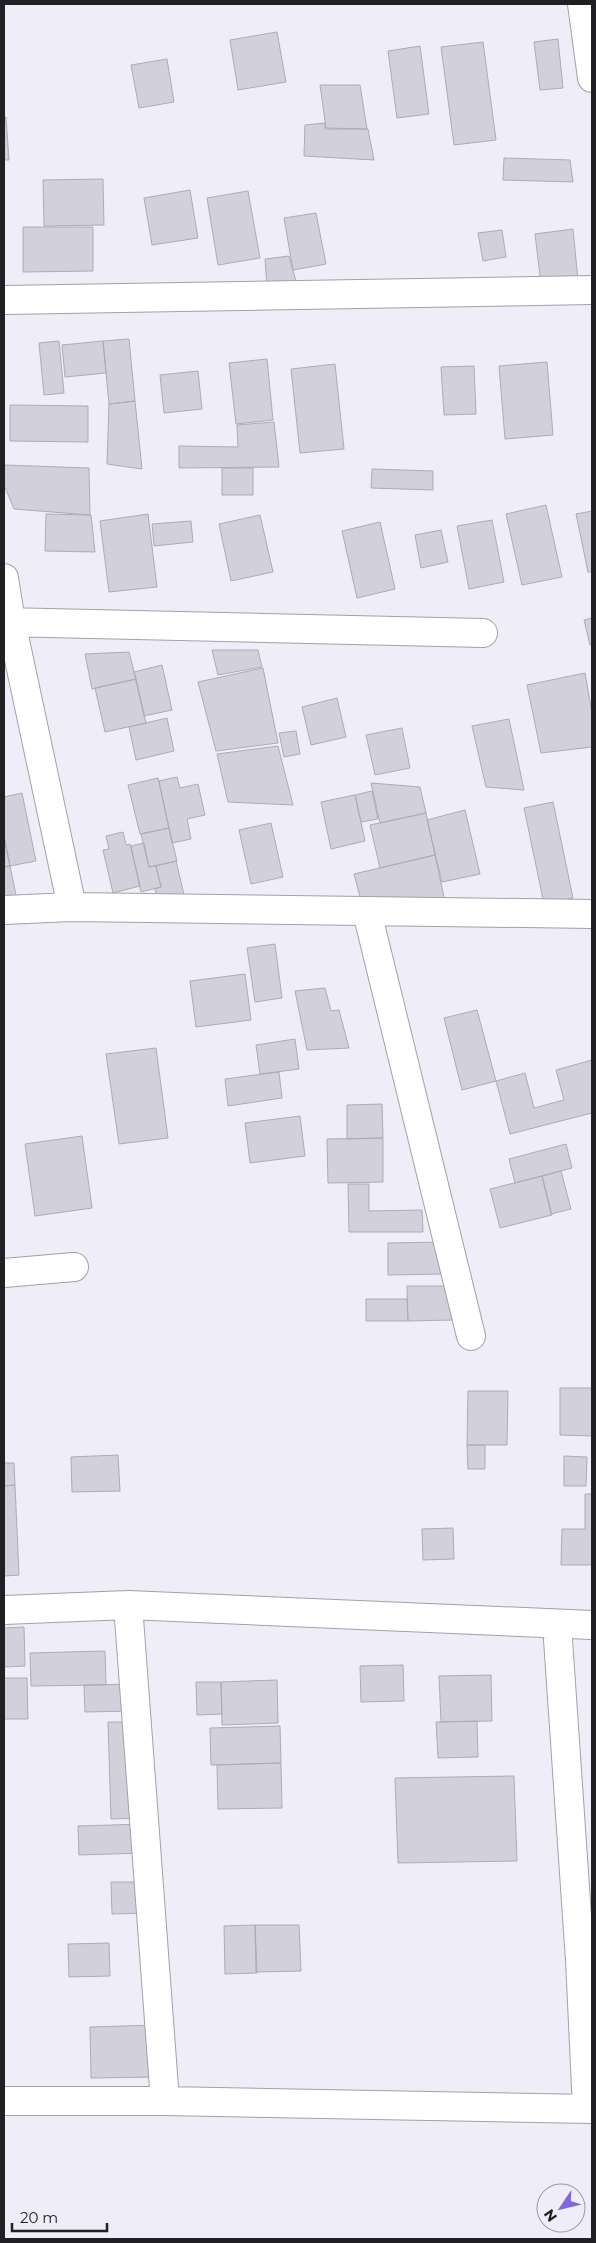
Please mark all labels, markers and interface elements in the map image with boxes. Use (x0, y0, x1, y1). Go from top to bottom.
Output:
north arrow (536, 2183, 586, 2233)
scale bar (12, 2200, 108, 2232)
text: N (540, 2206, 561, 2225)
text: 20 m (20, 2208, 58, 2227)

